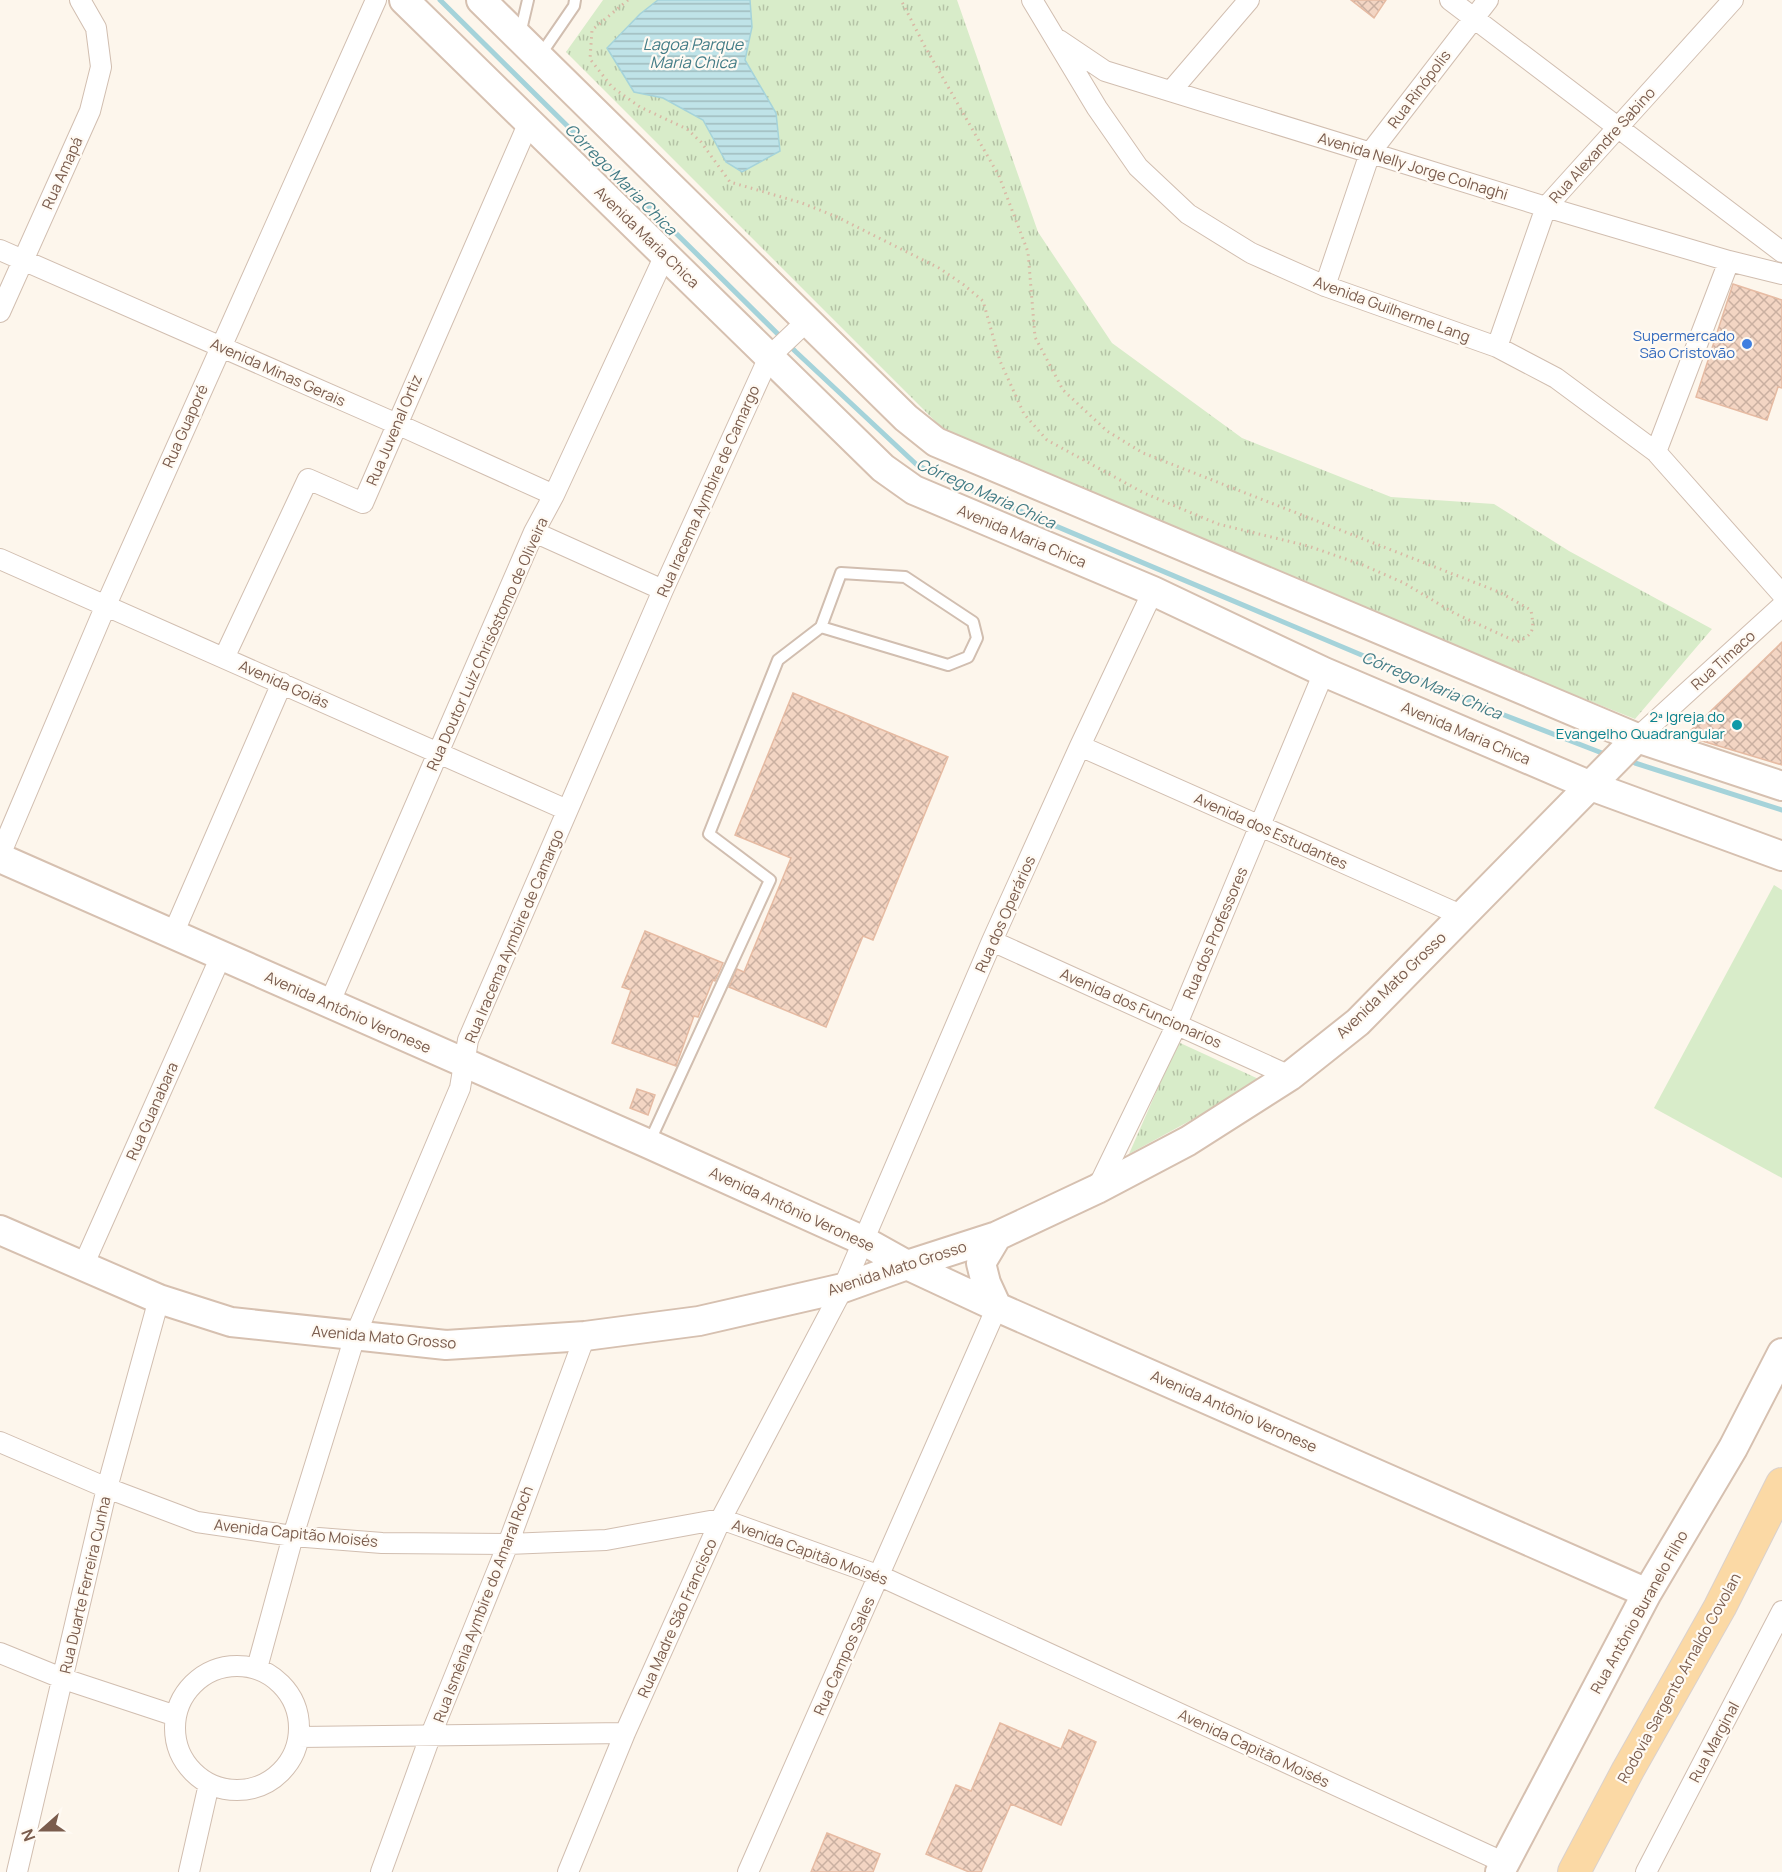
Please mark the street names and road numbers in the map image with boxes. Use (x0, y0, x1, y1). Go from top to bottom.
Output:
street label: Rua Rinópolis (1383, 45, 1455, 132)
street label: Rua Alexandre Sabino (1544, 82, 1660, 208)
street label: Avenida Nelly Jorge Colnaghi (1315, 127, 1511, 205)
street label: Rua Amapá (37, 133, 87, 213)
street label: Avenida Maria Chica (590, 181, 704, 293)
street label: Avenida Guilherme Lang (1311, 271, 1473, 347)
street label: Avenida Minas Gerais (207, 333, 349, 411)
street label: Rua Juvenal Ortiz (361, 371, 427, 489)
street label: Rua Guaporé (157, 381, 213, 471)
street label: Rua Iracema Aymbire de Camargo (652, 382, 764, 600)
street label: Avenida Maria Chica (954, 499, 1090, 573)
street label: Rua Doutor Luiz Chrisóstomo de Oliveira (421, 514, 553, 774)
street label: Rua Timaco (1686, 625, 1760, 695)
street label: Avenida Goiás (236, 655, 332, 713)
street label: Avenida Maria Chica (1398, 696, 1534, 770)
street label: Avenida dos Estudantes (1191, 788, 1351, 874)
street label: Rua Iracema Aymbire de Camargo (459, 826, 569, 1046)
street label: Rua dos Operários (970, 852, 1040, 976)
street label: Rua dos Professores (1178, 864, 1252, 1002)
street label: Avenida Mato Grosso (1331, 927, 1451, 1043)
street label: Avenida dos Funcionarios (1057, 963, 1225, 1053)
street label: Avenida Antônio Veronese (262, 966, 435, 1058)
street label: Rua Guanabara (121, 1059, 183, 1163)
street label: Avenida Antônio Veronese (706, 1161, 878, 1257)
street label: Avenida Mato Grosso (825, 1236, 969, 1300)
street label: Avenida Mato Grosso (311, 1320, 457, 1354)
street label: Avenida Antônio Veronese (1148, 1365, 1321, 1457)
street label: Rua Ismênia Aymbire do Amaral Roch (428, 1483, 538, 1725)
street label: Rua Duarte Ferreira Cunha (54, 1494, 116, 1676)
street label: Avenida Capitão Moisés (213, 1514, 379, 1552)
street label: Avenida Capitão Moisés (729, 1514, 891, 1590)
street label: Rua Antônio Buranelo Filho (1585, 1526, 1693, 1698)
street label: Rua Madre São Francisco (632, 1535, 722, 1701)
street label: Rodovia Sargento Arnaldo Covolan (1612, 1569, 1746, 1787)
street label: Rua Campos Sales (808, 1593, 880, 1719)
street label: Rua Marginal (1684, 1698, 1744, 1786)
street label: Avenida Capitão Moisés (1175, 1704, 1333, 1792)

